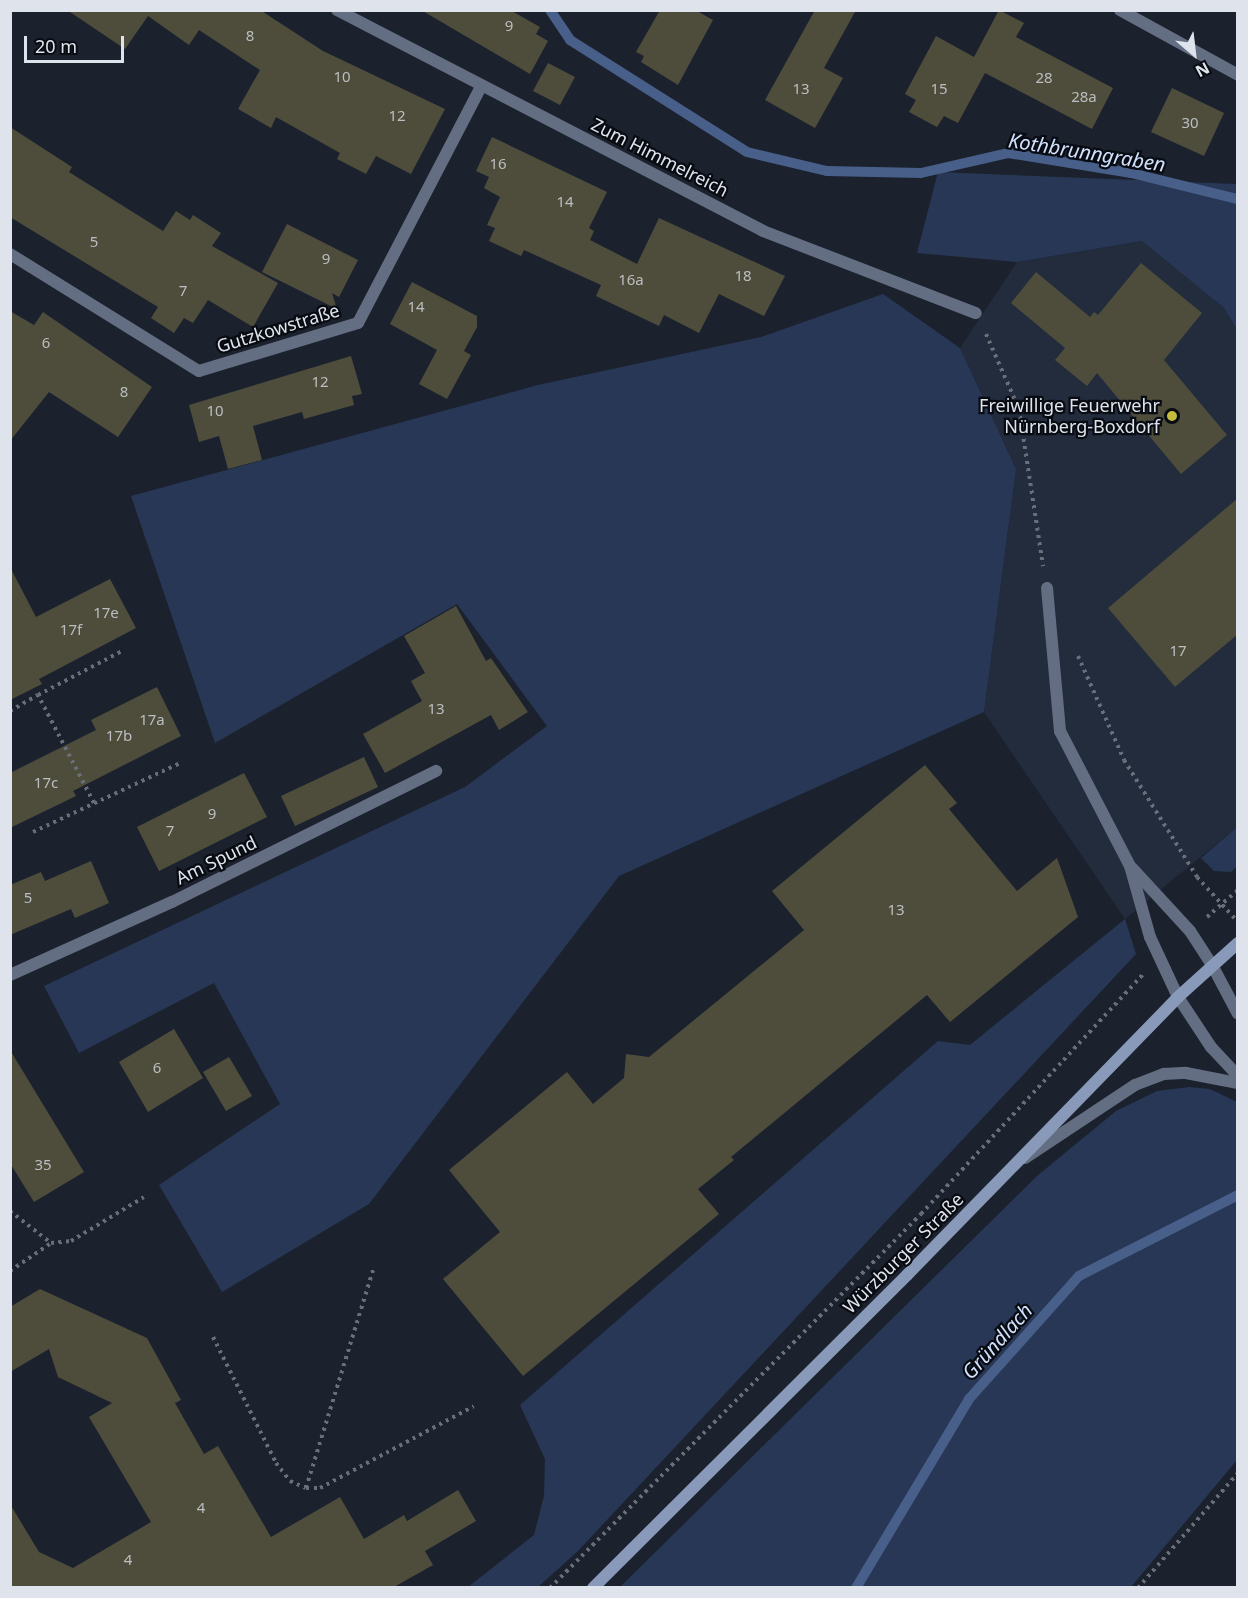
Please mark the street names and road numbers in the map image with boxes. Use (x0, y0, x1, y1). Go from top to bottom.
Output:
street label: Zum Himmelreich (588, 113, 732, 201)
street label: Gutzkowstraße (214, 299, 342, 357)
street label: Am Spund (172, 831, 260, 889)
street label: Würzburger Straße (838, 1188, 968, 1318)

